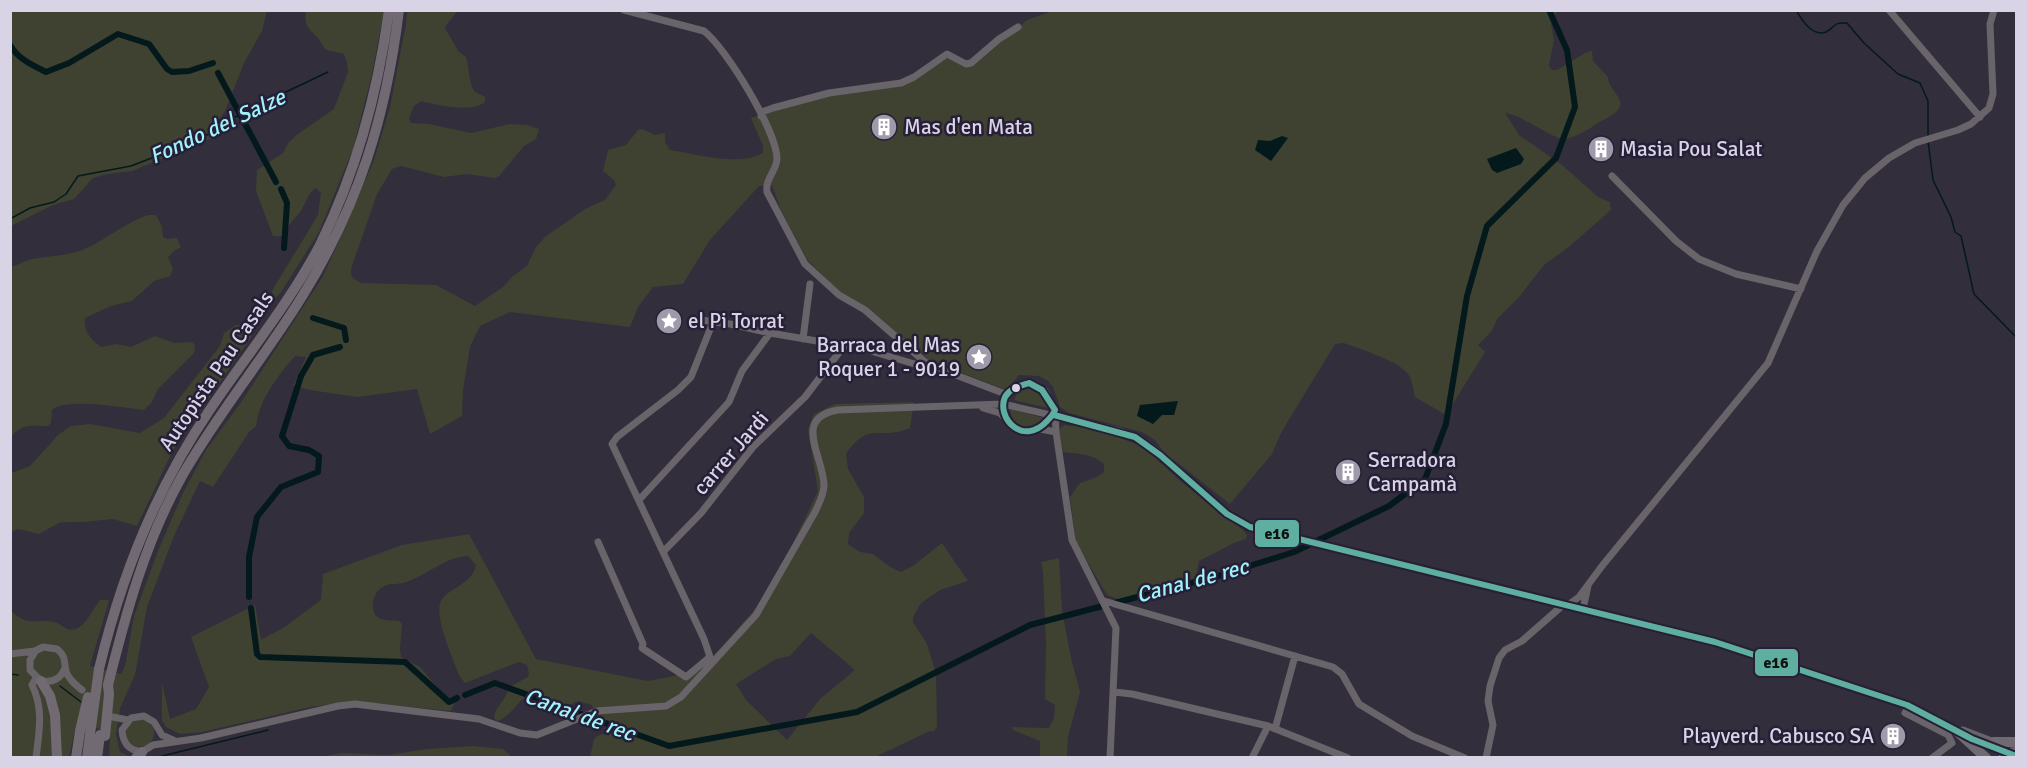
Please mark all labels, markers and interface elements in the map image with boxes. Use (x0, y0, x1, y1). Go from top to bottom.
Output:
water label: Fondo del Salze (145, 83, 290, 170)
building icon: Mas d'en Mata (869, 112, 899, 142)
place label: Mas d'en Mata (904, 114, 1033, 140)
building icon: Masia Pou Salat (1586, 134, 1616, 164)
place label: Masia Pou Salat (1620, 136, 1762, 162)
street label: Autopista Pau Casals (153, 286, 279, 456)
place icon: el Pi Torrat (654, 306, 684, 336)
place label: el Pi Torrat (688, 308, 784, 334)
place label: Barraca del Mas Roquer 1 - 9019 (816, 332, 960, 382)
place icon: Barraca del Mas Roquer 1 - 9019 (964, 342, 994, 372)
unlabelled marker (1010, 382, 1022, 394)
street label: carrer Jardi (688, 406, 774, 500)
place label: Serradora Campamà (1368, 447, 1457, 497)
building icon: Serradora Campamà (1333, 457, 1363, 487)
line badge: e16 (1254, 519, 1300, 548)
text: e16 (1264, 524, 1290, 544)
water label: Canal de rec (1133, 552, 1253, 608)
line badge: e16 (1754, 648, 1799, 677)
text: e16 (1763, 653, 1789, 673)
water label: Canal de rec (521, 682, 640, 747)
building icon: Playverd. Cabusco SA (1878, 721, 1908, 751)
place label: Playverd. Cabusco SA (1682, 723, 1874, 749)

